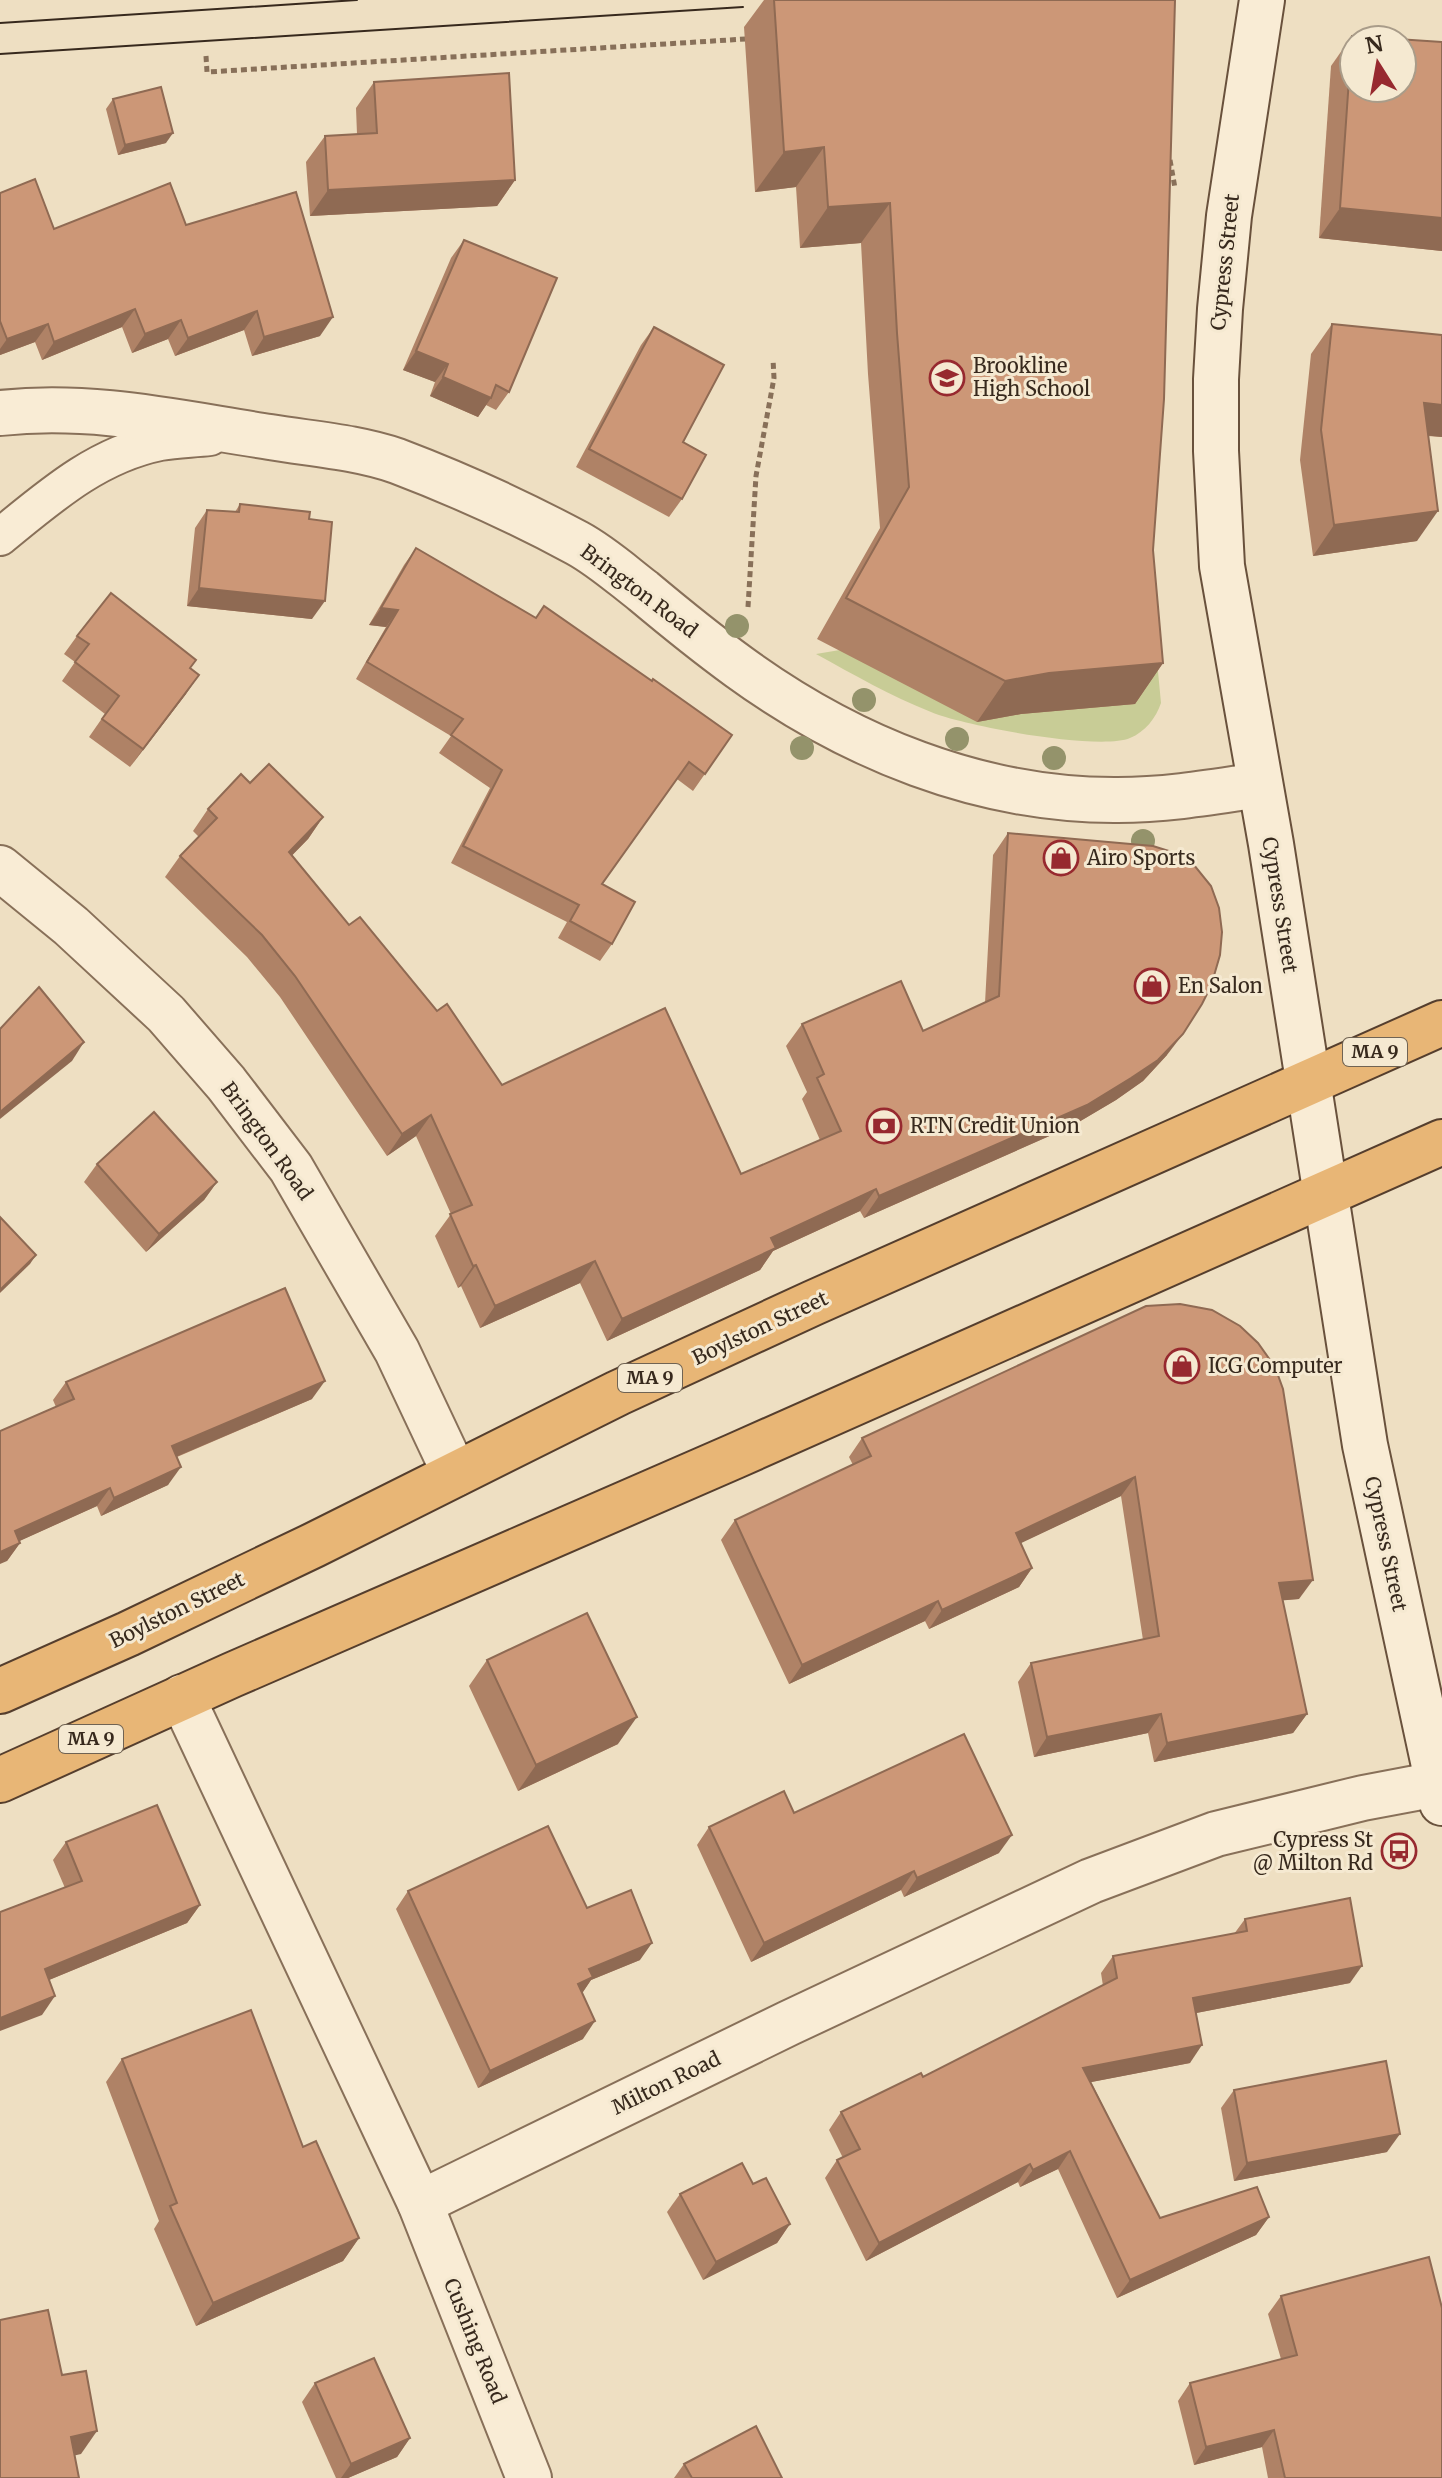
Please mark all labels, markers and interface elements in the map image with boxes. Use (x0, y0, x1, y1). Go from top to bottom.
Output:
north arrow (1338, 24, 1418, 104)
text: N (1363, 29, 1386, 60)
street label: Cypress Street (1205, 192, 1244, 332)
place label: Brookline High School (973, 353, 1090, 401)
school or university icon: Brookline High School (928, 359, 966, 397)
street label: Brington Road (576, 539, 703, 643)
street label: Cypress Street (1257, 835, 1304, 975)
shop icon: Airo Sports (1042, 839, 1080, 877)
place label: Airo Sports (1086, 845, 1195, 870)
shop icon: En Salon (1133, 967, 1171, 1005)
place label: En Salon (1178, 973, 1263, 998)
road number: MA 9 (1343, 1038, 1407, 1066)
street label: Brington Road (216, 1077, 319, 1205)
bank icon: RTN Credit Union (865, 1107, 903, 1145)
place label: RTN Credit Union (910, 1113, 1080, 1138)
street label: Boylston Street (688, 1285, 832, 1370)
shop icon: ICG Computer (1163, 1347, 1201, 1385)
place label: ICG Computer (1208, 1353, 1343, 1378)
road number: MA 9 (618, 1364, 682, 1392)
street label: Cypress Street (1360, 1474, 1413, 1614)
street label: Boylston Street (105, 1566, 248, 1653)
road number: MA 9 (59, 1725, 123, 1753)
place label: Cypress St @ Milton Rd (1253, 1827, 1373, 1875)
bus stop icon: Cypress St @ Milton Rd (1380, 1832, 1418, 1870)
street label: Milton Road (607, 2046, 724, 2120)
street label: Cushing Road (439, 2275, 512, 2407)

